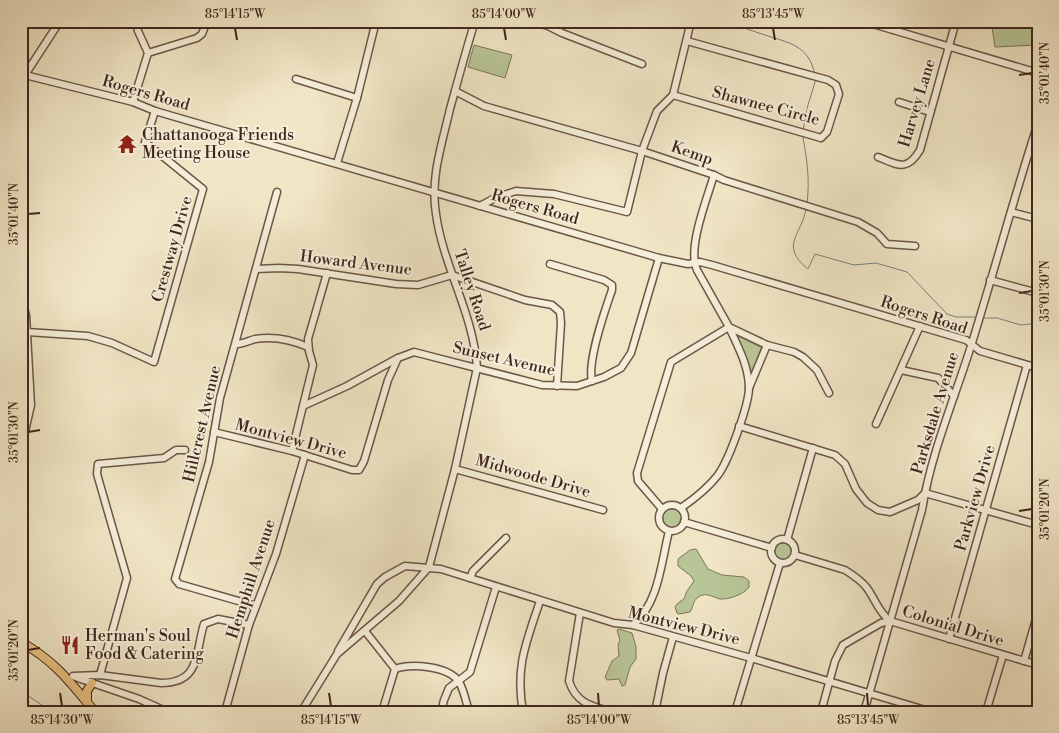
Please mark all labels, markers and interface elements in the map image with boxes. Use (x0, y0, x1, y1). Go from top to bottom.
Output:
text: 85°14'15"W (205, 7, 266, 22)
text: 85°14'00"W (472, 7, 537, 22)
text: 85°13'45"W (742, 7, 805, 22)
text: 35°01'40"N (1038, 42, 1053, 104)
street label: Harvey Lane (894, 56, 940, 150)
street label: Rogers Road (100, 71, 192, 115)
street label: Shawnee Circle (710, 82, 822, 130)
place label: Chattanooga Friends Meeting House (142, 125, 294, 163)
temple icon: Chattanooga Friends Meeting House (116, 133, 138, 155)
street label: Kemp (668, 137, 716, 169)
text: 35°01'40"N (7, 183, 22, 245)
street label: Rogers Road (489, 185, 581, 229)
street label: Crestway Drive (147, 194, 197, 304)
street label: Howard Avenue (299, 246, 413, 280)
street label: Talley Road (449, 247, 495, 333)
text: 35°01'30"N (1038, 260, 1053, 322)
street label: Rogers Road (878, 292, 970, 338)
street label: Sunset Avenue (451, 337, 557, 381)
street label: Parksdale Avenue (907, 349, 963, 477)
street label: Hillcrest Avenue (179, 364, 225, 484)
text: 35°01'30"N (7, 401, 22, 463)
street label: Montview Drive (233, 414, 349, 464)
street label: Parkview Drive (950, 443, 1000, 553)
street label: Midwoode Drive (473, 450, 593, 502)
text: 35°01'20"N (1038, 478, 1053, 540)
street label: Hemphill Avenue (222, 517, 280, 641)
street label: Colonial Drive (900, 601, 1006, 651)
street label: Montview Drive (626, 602, 742, 650)
text: 35°01'20"N (7, 619, 22, 681)
place label: Herman's Soul Food & Catering (85, 626, 205, 664)
restaurant icon: Herman's Soul Food & Catering (59, 634, 81, 656)
text: 85°14'30"W (30, 713, 95, 728)
text: 85°14'15"W (301, 713, 362, 728)
text: 85°14'00"W (567, 713, 632, 728)
text: 85°13'45"W (837, 713, 900, 728)

